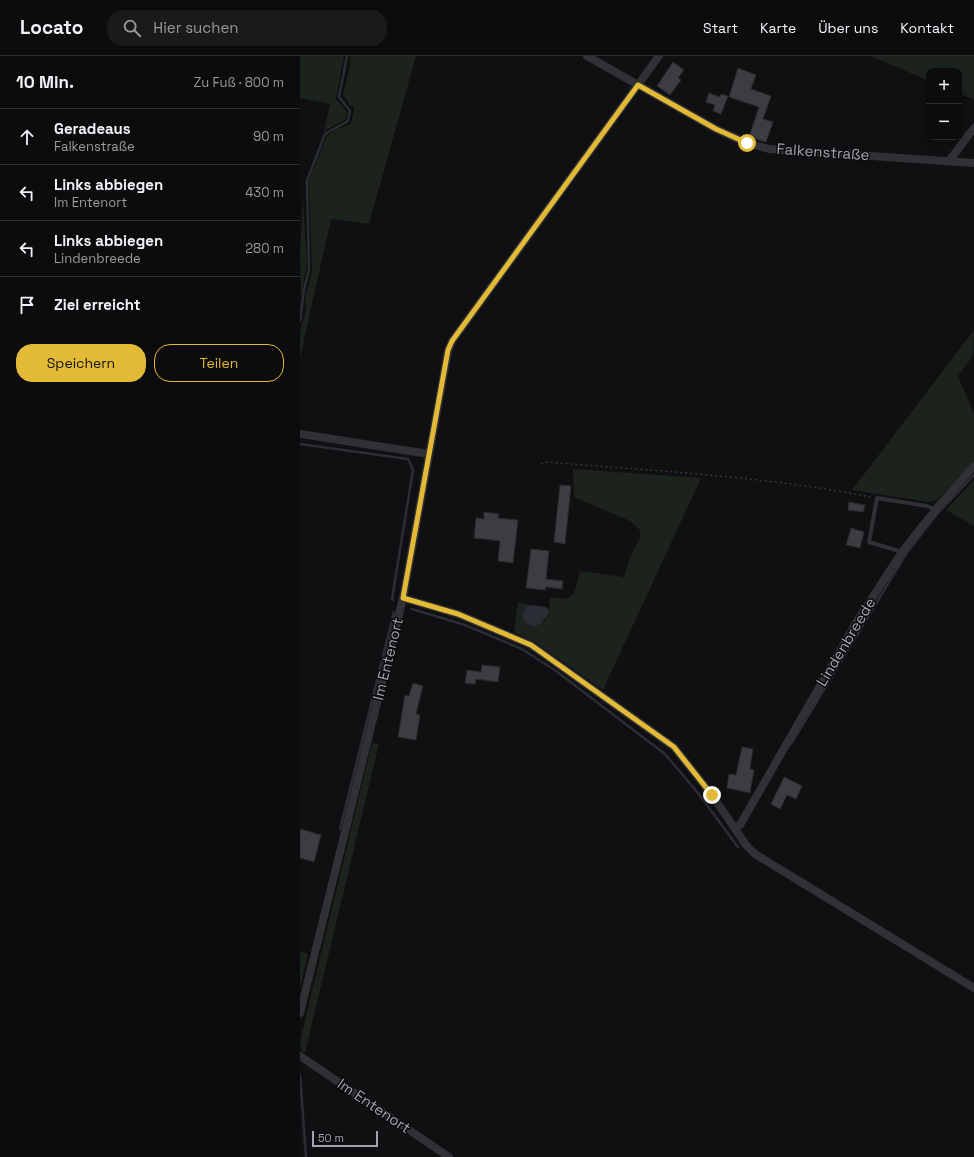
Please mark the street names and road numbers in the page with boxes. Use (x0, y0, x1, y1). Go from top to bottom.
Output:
street label: Falkenstraße (776, 139, 870, 164)
street label: Lindenbreede (812, 594, 880, 690)
street label: Im Entenort (368, 616, 407, 702)
street label: Im Entenort (334, 1074, 415, 1137)

